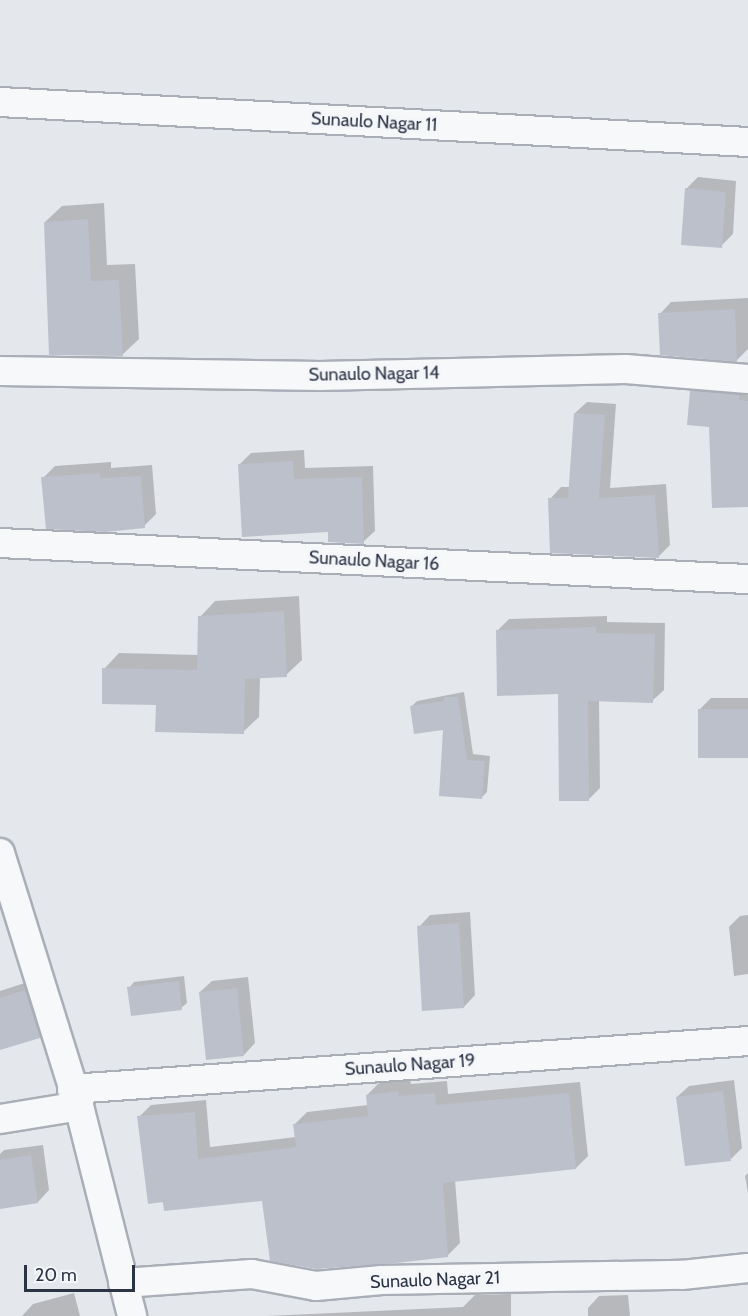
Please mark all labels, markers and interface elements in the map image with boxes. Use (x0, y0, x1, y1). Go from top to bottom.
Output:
street label: Sunaulo Nagar 11 (310, 108, 438, 136)
street label: Sunaulo Nagar 14 (308, 362, 440, 386)
street label: Sunaulo Nagar 16 (308, 547, 440, 575)
street label: Sunaulo Nagar 19 (344, 1050, 476, 1080)
scale bar (27, 1253, 138, 1291)
text: 20 m (35, 1264, 77, 1286)
street label: Sunaulo Nagar 21 (370, 1267, 500, 1293)

